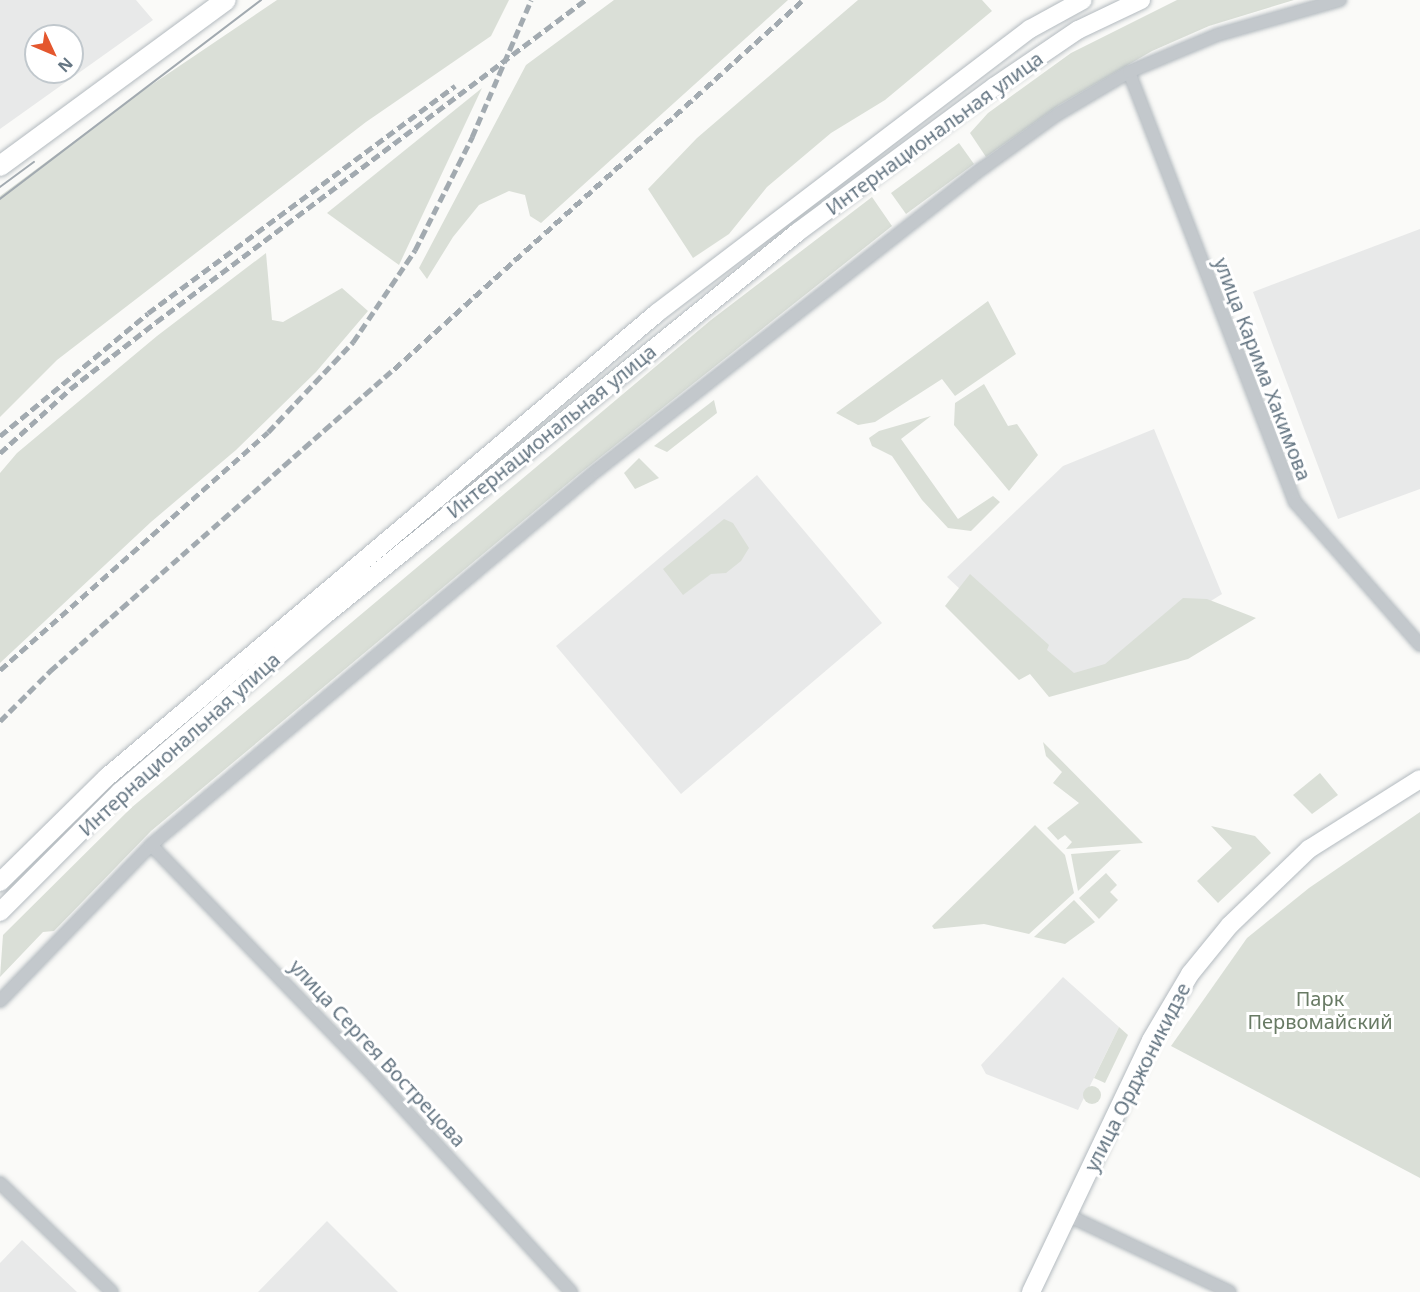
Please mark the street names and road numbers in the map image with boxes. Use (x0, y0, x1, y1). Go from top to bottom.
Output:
street label: Интернациональная улица (821, 46, 1047, 220)
street label: улица Карима Хакимова (1209, 254, 1317, 484)
street label: Интернациональная улица (441, 339, 661, 523)
street label: Интернациональная улица (73, 647, 285, 841)
street label: улица Сергея Вострецова (285, 954, 471, 1152)
street label: улица Орджоникидзе (1079, 979, 1195, 1175)

